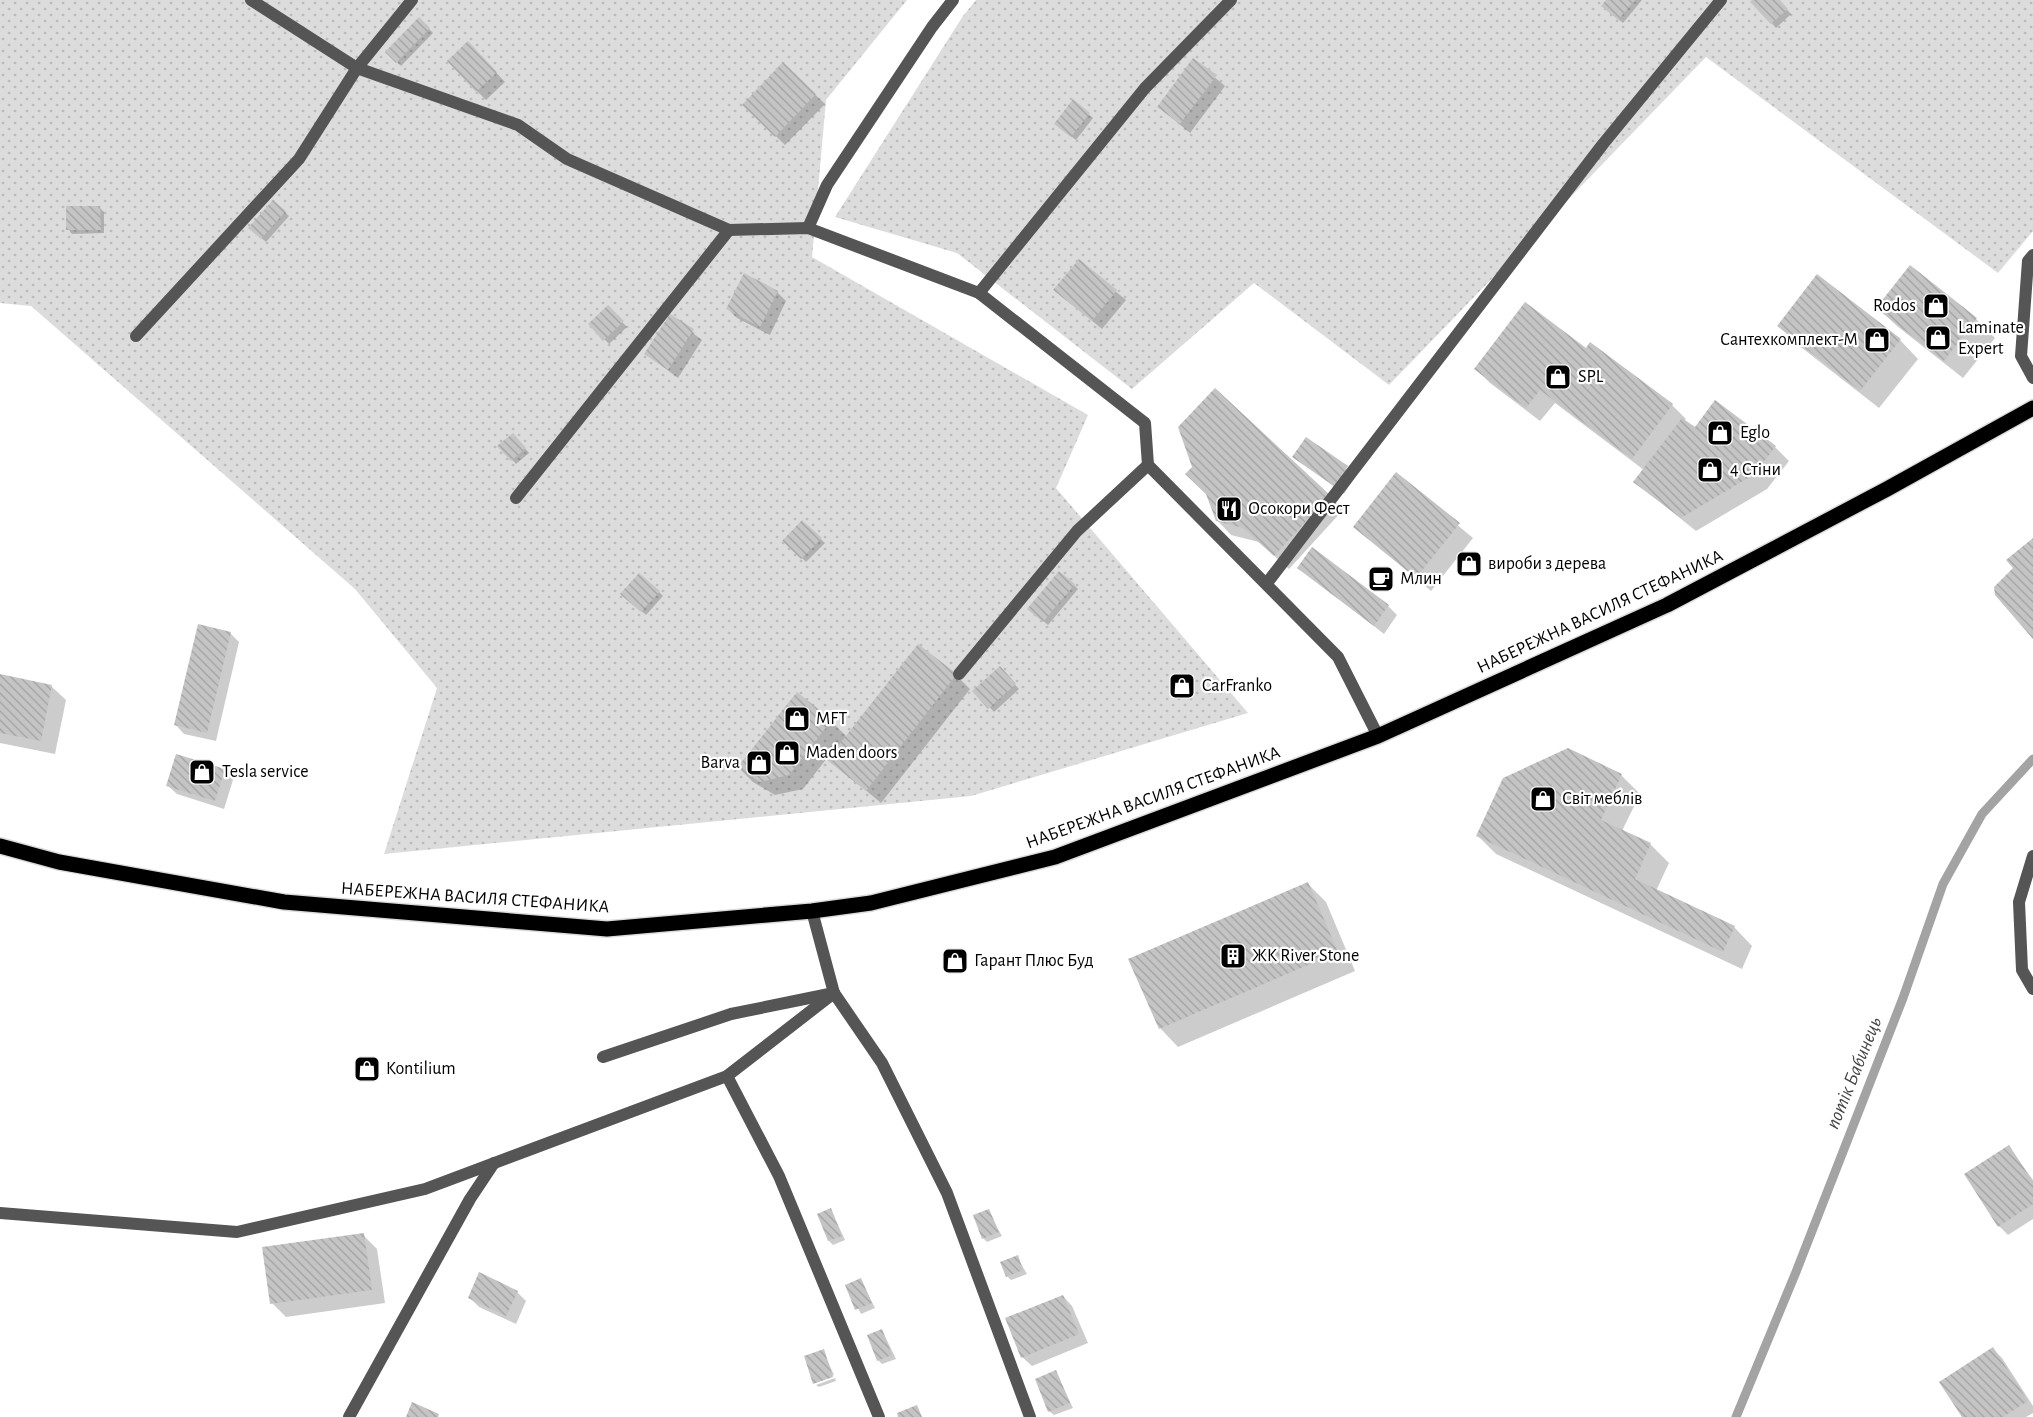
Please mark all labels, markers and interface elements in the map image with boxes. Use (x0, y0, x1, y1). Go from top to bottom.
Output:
shop icon: Rodos (1921, 291, 1951, 321)
place label: Rodos (1873, 297, 1916, 315)
place label: Laminate Expert (1958, 319, 2024, 358)
shop icon: Laminate Expert (1923, 323, 1953, 353)
shop icon: Сантехкомплект-М (1862, 325, 1892, 355)
place label: Сантехкомплект-М (1720, 331, 1858, 349)
shop icon: SPL (1543, 362, 1573, 392)
place label: SPL (1578, 368, 1604, 386)
shop icon: Eglo (1705, 418, 1735, 448)
place label: Eglo (1740, 424, 1770, 442)
shop icon: 4 Стіни (1695, 455, 1725, 485)
place label: 4 Стіни (1730, 461, 1781, 479)
restaurant icon: Осокори Фест (1214, 494, 1244, 524)
place label: Осокори Фест (1248, 500, 1350, 518)
street label: НАБЕРЕЖНА ВАСИЛЯ СТЕФАНИКА (1474, 547, 1726, 677)
shop icon: вироби з дерева (1454, 549, 1484, 579)
place label: вироби з дерева (1488, 554, 1606, 573)
cafe icon: Млин (1366, 564, 1396, 594)
place label: Млин (1400, 570, 1442, 588)
shop icon: CarFranko (1167, 671, 1197, 701)
place label: CarFranko (1202, 677, 1272, 695)
shop icon: MFT (782, 704, 812, 734)
place label: MFT (816, 710, 847, 728)
shop icon: Maden doors (772, 738, 802, 768)
street label: НАБЕРЕЖНА ВАСИЛЯ СТЕФАНИКА (1023, 743, 1283, 852)
place label: Maden doors (806, 744, 898, 762)
shop icon: Barva (744, 748, 774, 778)
place label: Barva (701, 754, 740, 772)
shop icon: Tesla service (187, 757, 217, 787)
place label: Tesla service (222, 763, 309, 781)
shop icon: Світ меблів (1528, 784, 1558, 814)
place label: Світ меблів (1562, 789, 1642, 808)
street label: НАБЕРЕЖНА ВАСИЛЯ СТЕФАНИКА (340, 880, 610, 916)
building icon: ЖК River Stone (1218, 941, 1248, 971)
shop icon: Гарант Плюс Буд (940, 946, 970, 976)
place label: ЖК River Stone (1252, 947, 1359, 965)
place label: Гарант Плюс Буд (974, 952, 1094, 970)
water label: потік Бабинець (1823, 1014, 1886, 1132)
shop icon: Kontilium (352, 1054, 382, 1084)
place label: Kontilium (386, 1060, 456, 1078)

